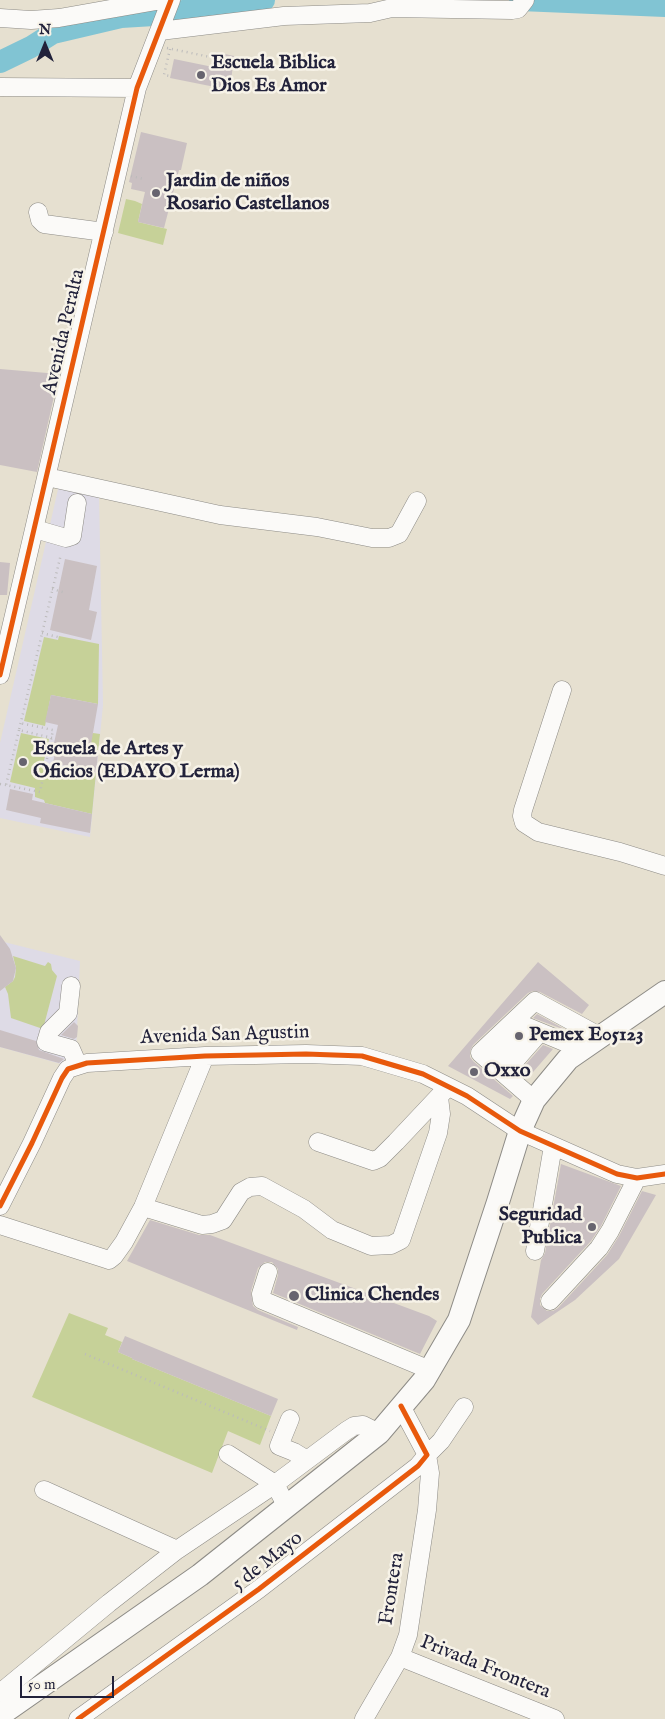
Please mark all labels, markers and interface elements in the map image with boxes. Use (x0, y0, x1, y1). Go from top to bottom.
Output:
north arrow (20, 20, 70, 70)
text: N (39, 21, 51, 39)
place label: Escuela Biblica Dios Es Amor (211, 52, 336, 99)
marker: Escuela Biblica Dios Es Amor (195, 69, 207, 81)
place label: Jardin de niños Rosario Castellanos (166, 170, 329, 217)
marker: Jardin de niños Rosario Castellanos (150, 187, 162, 199)
street label: Avenida Peralta (39, 267, 91, 397)
place label: Escuela de Artes y Oficios (EDAYO Lerma) (33, 738, 240, 785)
marker: Escuela de Artes y Oficios (EDAYO Lerma) (17, 756, 29, 768)
street label: Avenida San Agustin (140, 1021, 310, 1051)
place label: Pemex E05123 (529, 1024, 643, 1048)
marker: Pemex E05123 (513, 1030, 525, 1042)
place label: Oxxo (484, 1060, 531, 1084)
marker: Oxxo (468, 1066, 480, 1078)
place label: Seguridad Publica (499, 1204, 582, 1251)
marker: Seguridad Publica (586, 1221, 598, 1233)
place label: Clinica Chendes (305, 1284, 439, 1308)
marker: Clinica Chendes (287, 1289, 301, 1303)
street label: 5 de Mayo (228, 1527, 308, 1597)
street label: Frontera (375, 1551, 411, 1627)
street label: Privada Frontera (416, 1631, 554, 1705)
scale bar (22, 1666, 116, 1698)
text: 50 m (28, 1675, 56, 1694)

